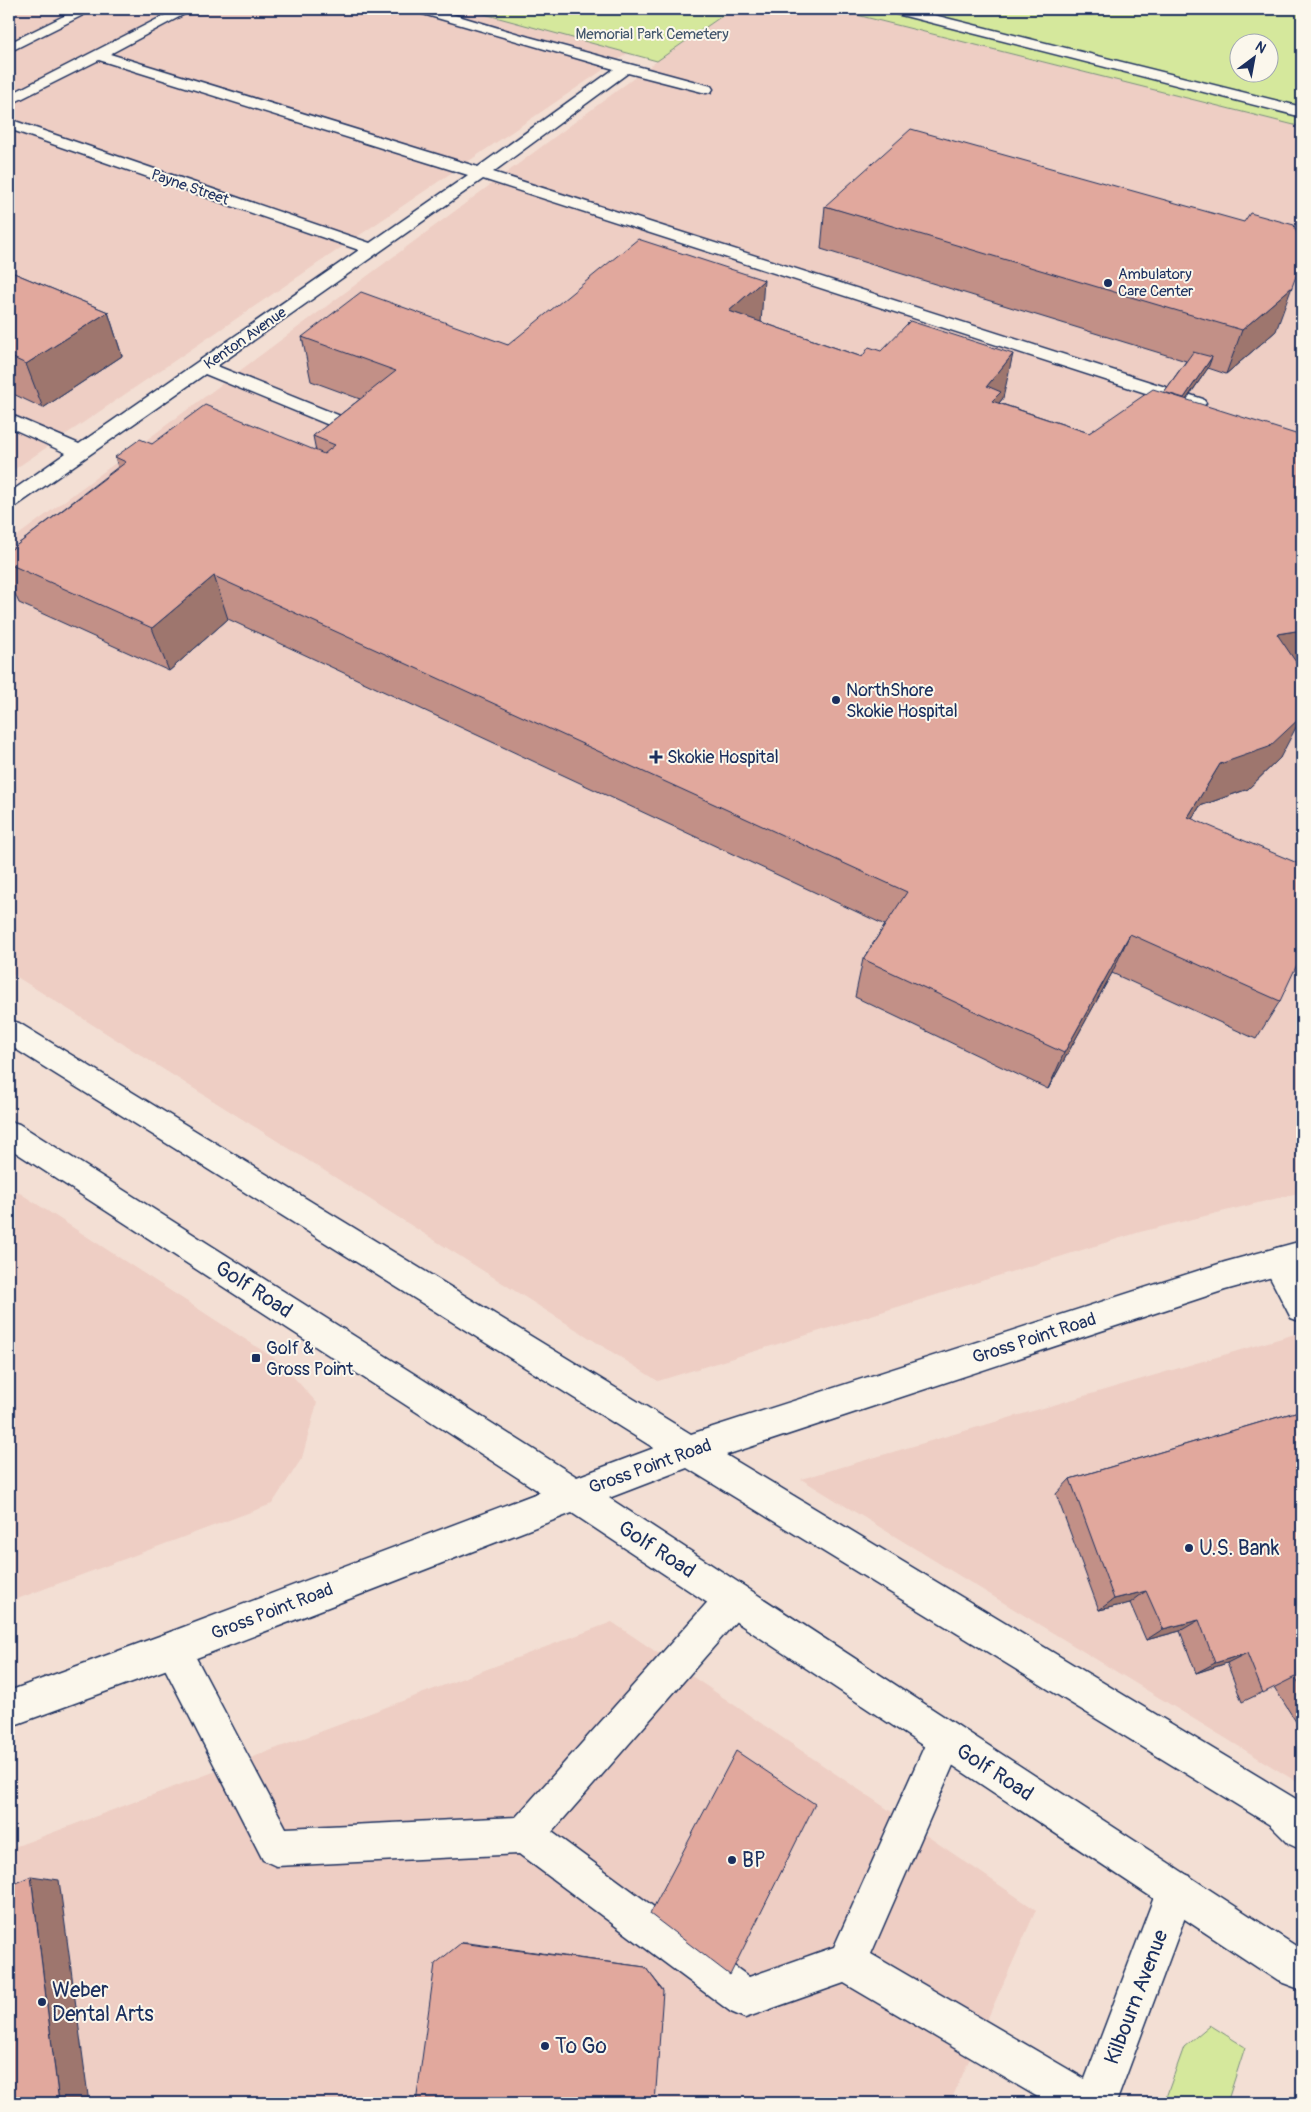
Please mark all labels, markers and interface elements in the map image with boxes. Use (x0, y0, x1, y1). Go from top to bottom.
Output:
park label: Memorial Park Cemetery (575, 25, 729, 44)
north arrow (1228, 32, 1278, 82)
text: N (1252, 38, 1269, 57)
street label: Payne Street (149, 165, 232, 210)
place label: Ambulatory Care Center (1118, 265, 1194, 301)
marker: Ambulatory Care Center (1102, 277, 1114, 289)
street label: Kenton Avenue (200, 303, 291, 374)
place label: NorthShore Skokie Hospital (846, 679, 958, 723)
marker: NorthShore Skokie Hospital (830, 694, 842, 706)
place label: Skokie Hospital (667, 746, 779, 769)
marker: Skokie Hospital (649, 750, 663, 764)
street label: Golf Road (210, 1254, 297, 1324)
street label: Gross Point Road (969, 1308, 1099, 1369)
place label: Golf & Gross Point (266, 1337, 354, 1381)
marker: Golf & Gross Point (250, 1352, 262, 1364)
street label: Gross Point Road (586, 1434, 715, 1499)
street label: Golf Road (613, 1514, 700, 1584)
place label: U.S. Bank (1199, 1535, 1280, 1562)
marker: U.S. Bank (1183, 1542, 1195, 1554)
street label: Gross Point Road (208, 1578, 336, 1645)
street label: Golf Road (951, 1737, 1038, 1807)
place label: BP (742, 1847, 765, 1874)
marker: BP (726, 1854, 738, 1866)
street label: Kilbourn Avenue (1098, 1925, 1175, 2068)
place label: Weber Dental Arts (52, 1977, 154, 2028)
marker: Weber Dental Arts (36, 1996, 48, 2008)
place label: To Go (555, 2033, 607, 2060)
marker: To Go (539, 2040, 551, 2052)

